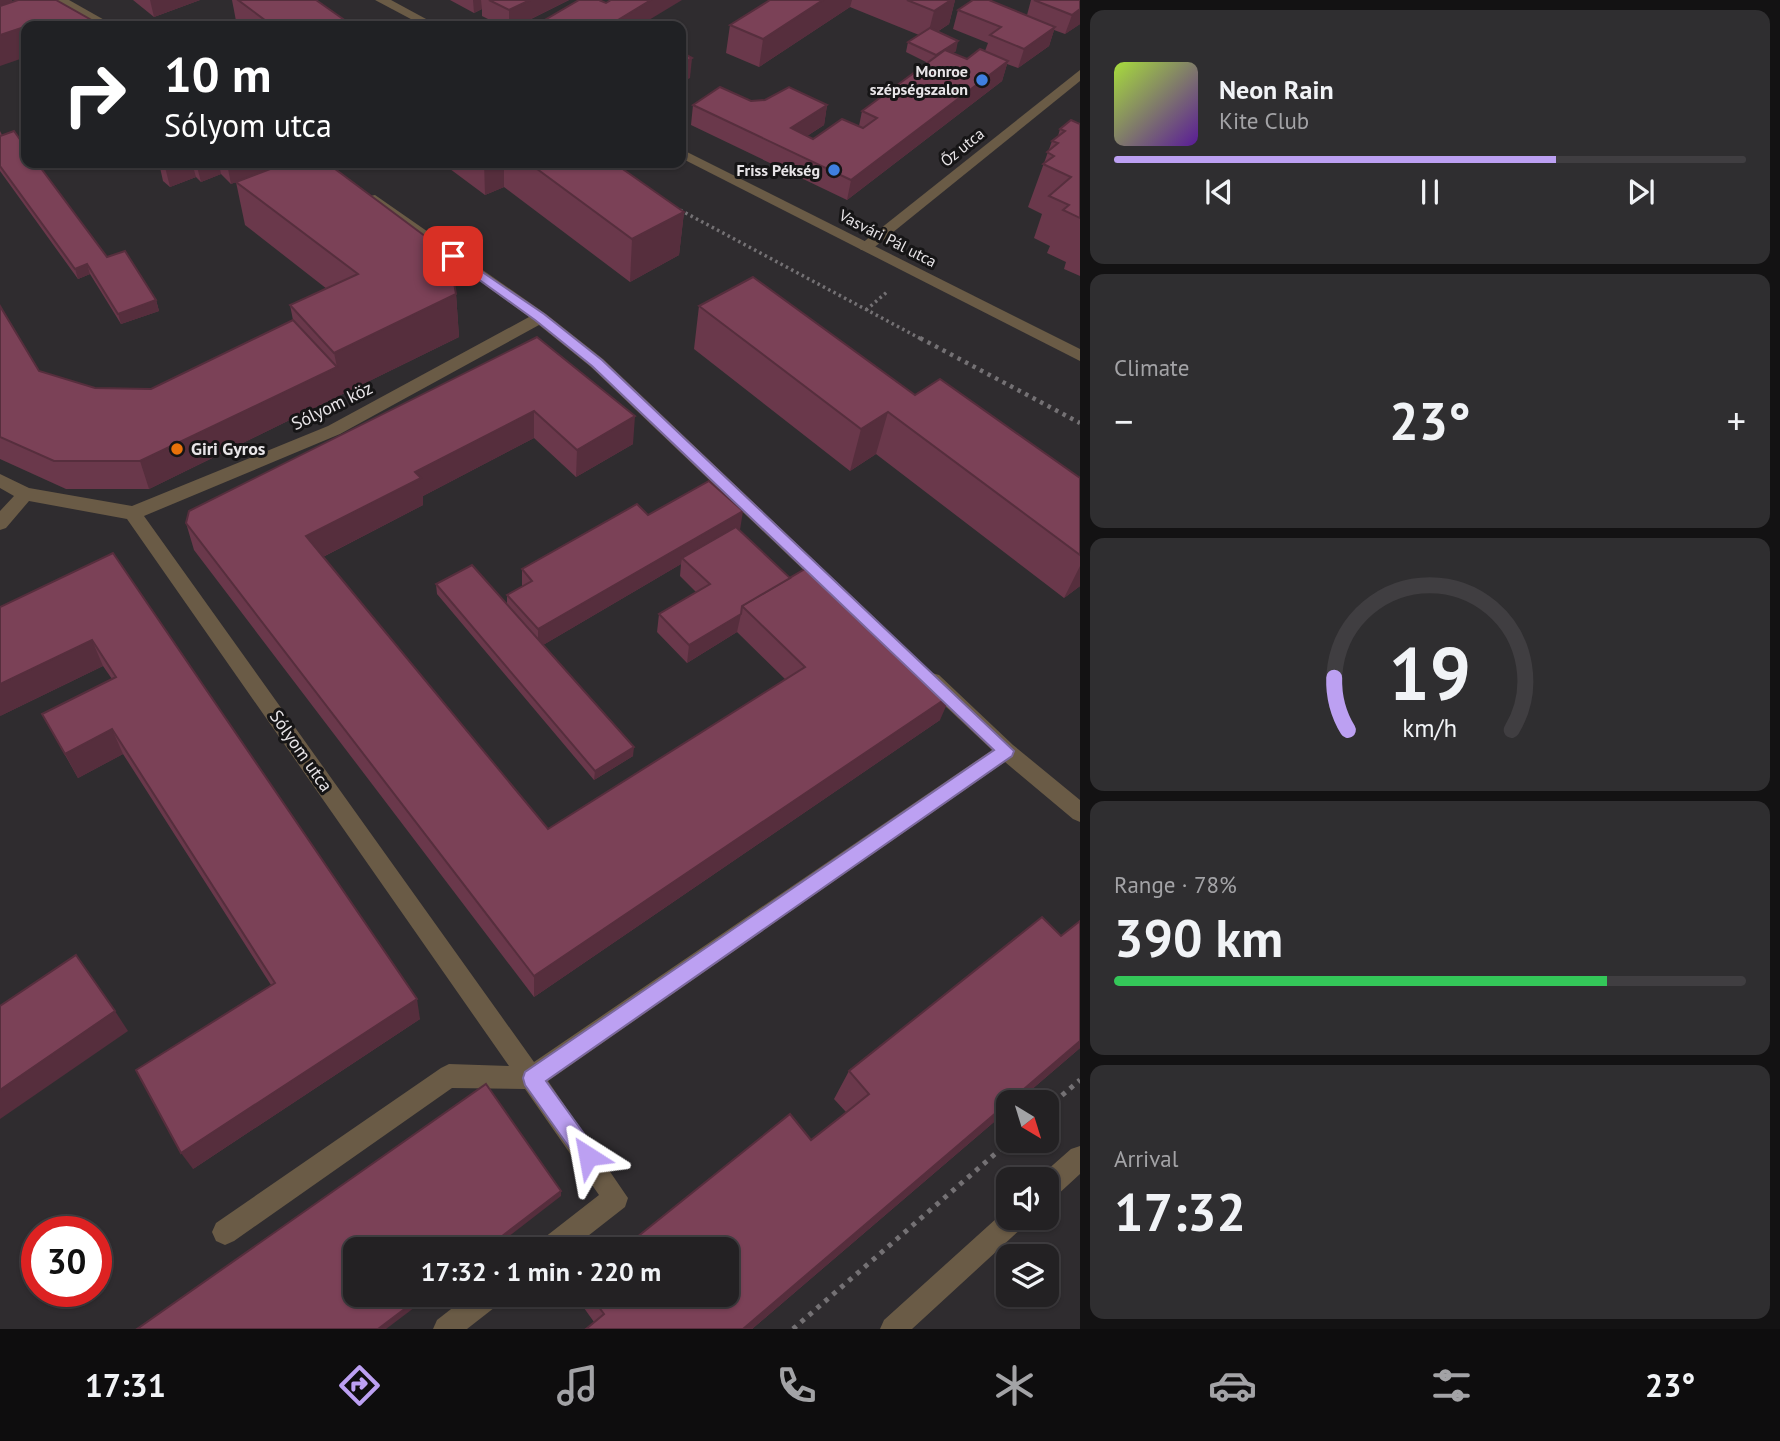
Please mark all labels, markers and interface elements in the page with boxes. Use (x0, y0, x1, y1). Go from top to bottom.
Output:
text: 10 m (164, 42, 271, 106)
icon: right (49, 49, 140, 140)
place label: Monroe szépségszalon (870, 61, 968, 99)
marker: Monroe szépségszalon (974, 72, 990, 88)
text: Neon Rain (1219, 73, 1334, 106)
text: Sólyom utca (164, 104, 332, 146)
text: Kite Club (1219, 106, 1309, 135)
street label: Őz utca (936, 123, 988, 171)
place label: Friss Pékség (736, 160, 820, 180)
marker: Friss Pékség (826, 162, 842, 178)
icon: previous (1200, 173, 1238, 211)
icon: pause (1411, 173, 1449, 211)
icon: next (1622, 173, 1660, 211)
street label: Vasvári Pál utca (835, 204, 940, 271)
pin (423, 226, 483, 286)
icon: arrive (434, 237, 472, 275)
text: Climate (1114, 353, 1189, 382)
street label: Sólyom köz (287, 376, 376, 435)
text: 23° (1389, 387, 1471, 454)
text: − (1114, 396, 1133, 445)
text: + (1727, 396, 1746, 445)
place label: Giri Gyros (191, 437, 266, 460)
marker: Giri Gyros (169, 441, 185, 457)
text: 19 (1389, 627, 1471, 721)
street label: Sólyom utca (265, 705, 338, 796)
text: km/h (1403, 712, 1457, 744)
text: Range · 78% (1114, 870, 1237, 899)
text: 390 km (1114, 904, 1283, 971)
north arrow (996, 1090, 1059, 1153)
map controls (996, 1090, 1059, 1307)
position arrow (551, 1119, 625, 1193)
text: Arrival (1114, 1144, 1178, 1173)
button: sound (996, 1167, 1059, 1230)
text: 17:32 (1114, 1178, 1246, 1245)
speed limit sign: 30 (21, 1216, 112, 1307)
button: layers (996, 1244, 1059, 1307)
text: 17:32 · 1 min · 220 m (421, 1255, 661, 1288)
icon: directions (335, 1361, 384, 1410)
icon: music (553, 1361, 602, 1410)
icon: phone (772, 1361, 821, 1410)
icon: climate (990, 1361, 1039, 1410)
icon: car (1208, 1361, 1257, 1410)
icon: filters (1427, 1361, 1476, 1410)
text: 17:31 (85, 1364, 166, 1406)
text: 23° (1645, 1364, 1695, 1406)

